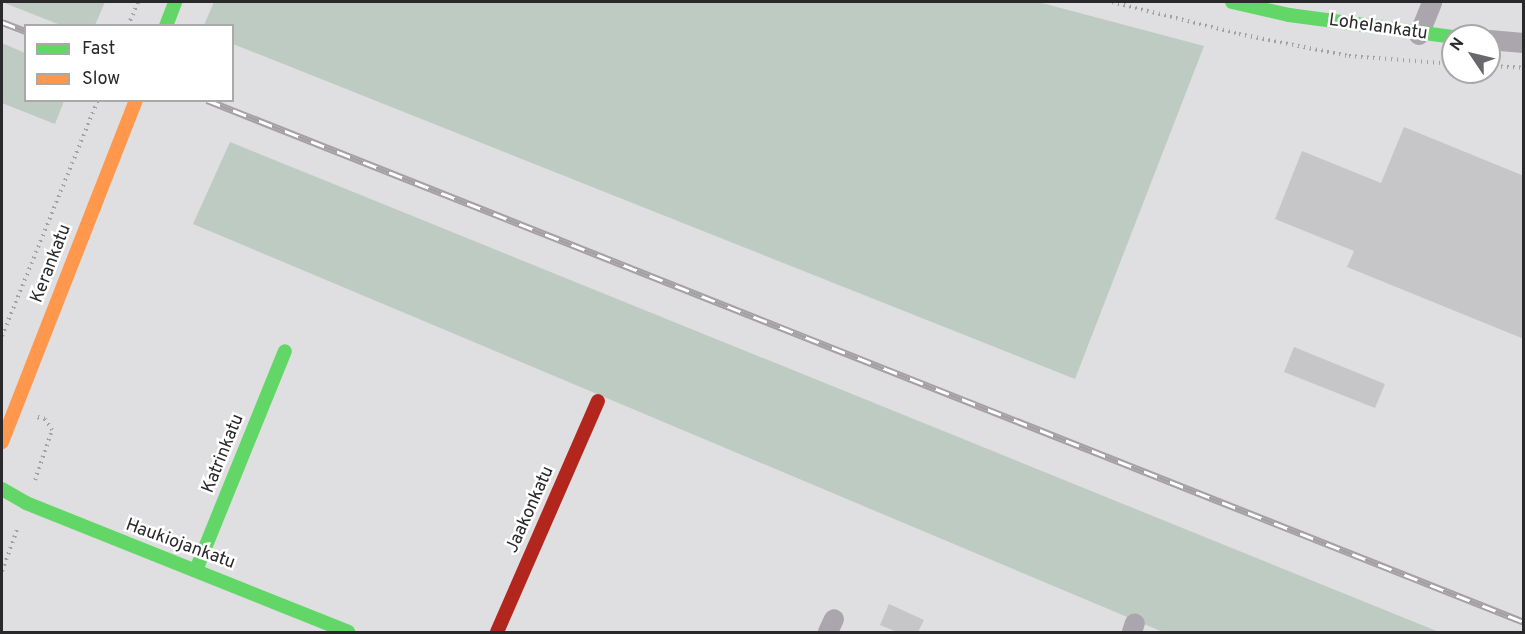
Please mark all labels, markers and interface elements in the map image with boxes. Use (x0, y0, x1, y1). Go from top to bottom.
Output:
street label: Lohelankatu (1327, 10, 1429, 46)
legend (24, 24, 234, 102)
north arrow (1441, 24, 1501, 84)
text: N (1446, 34, 1469, 55)
text: Fast (82, 38, 115, 61)
text: Slow (82, 68, 120, 91)
street label: Kerankatu (27, 222, 77, 306)
street label: Katrinkatu (198, 411, 250, 497)
street label: Jaakonkatu (502, 463, 560, 557)
street label: Haukiojankatu (122, 515, 238, 575)

